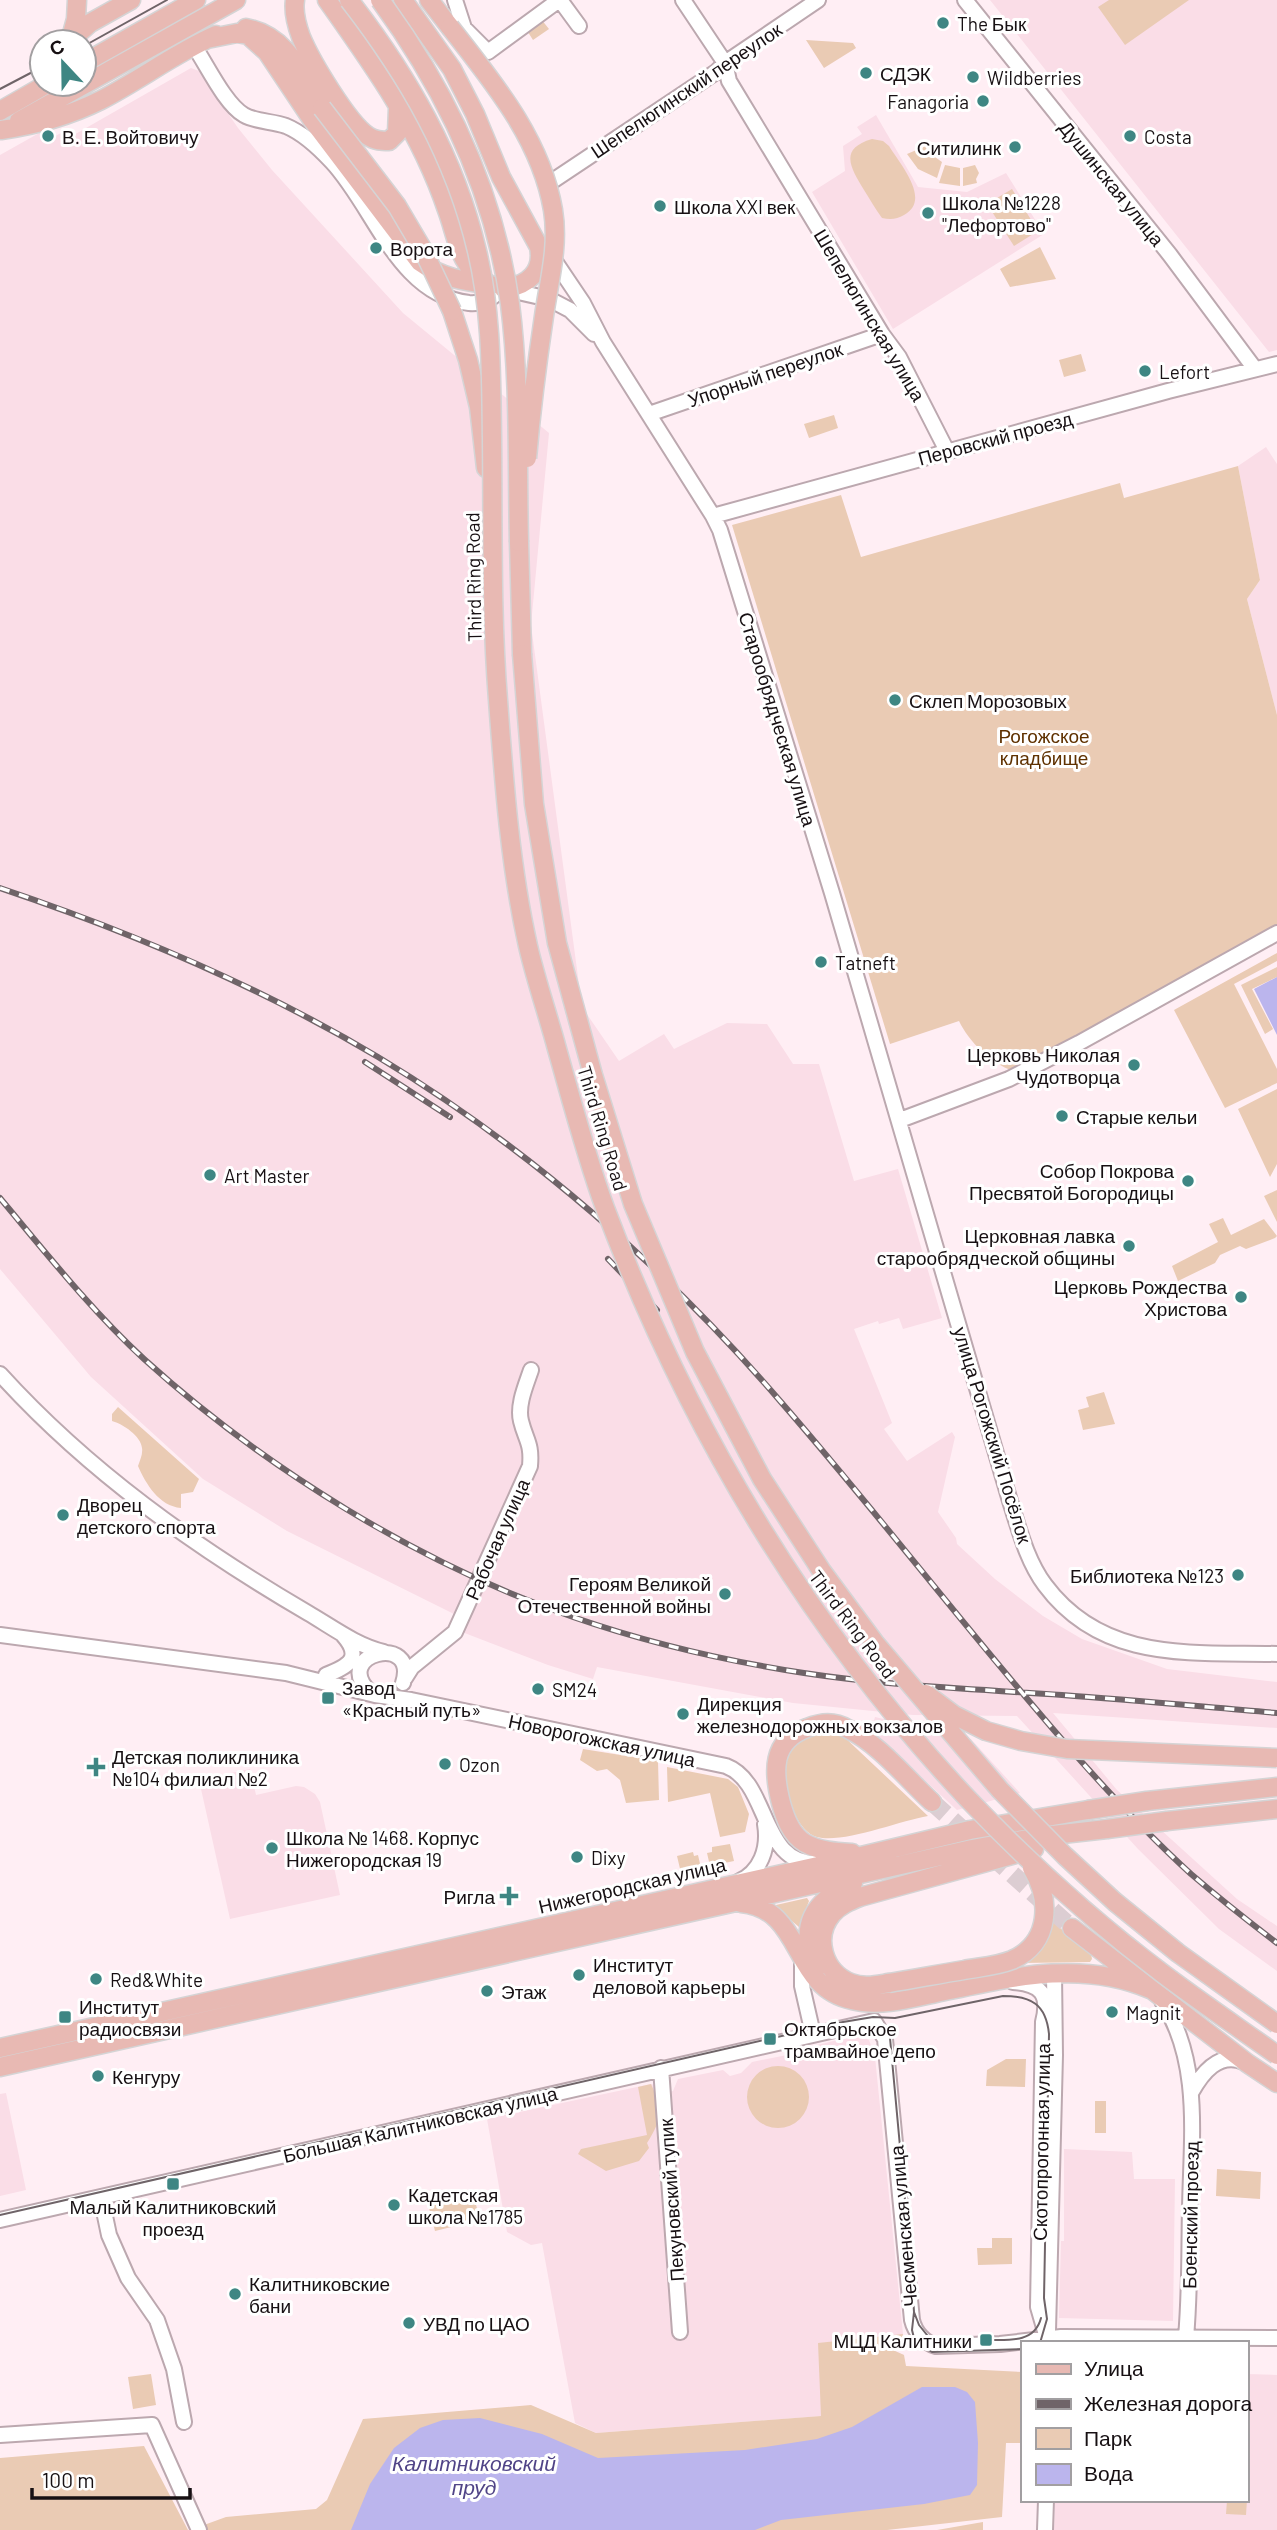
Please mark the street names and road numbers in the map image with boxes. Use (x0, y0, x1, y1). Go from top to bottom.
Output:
street label: Шепелюгинский переулок (586, 17, 786, 163)
street label: Душинская улица (1055, 116, 1170, 251)
street label: Шепелюгинская улица (809, 225, 931, 406)
street label: Упорный переулок (685, 336, 846, 411)
street label: Перовский проезд (915, 406, 1075, 470)
street label: Third Ring Road (460, 512, 486, 642)
street label: Старообрядческая улица (734, 609, 822, 829)
street label: Third Ring Road (573, 1063, 633, 1193)
street label: улица Рогожский Посёлок (949, 1324, 1037, 1547)
street label: Рабочая улица (460, 1474, 534, 1603)
street label: Third Ring Road (805, 1565, 901, 1683)
street label: Новорогожская улица (506, 1709, 698, 1771)
street label: Нижегородская улица (536, 1852, 728, 1918)
street label: Скотопрогонная улица (1028, 2042, 1054, 2241)
street label: Большая Калитниковская улица (281, 2081, 560, 2167)
street label: Пекуновский тупик (654, 2117, 688, 2282)
street label: Боенский проезд (1177, 2141, 1203, 2289)
street label: Чесменская улица (884, 2144, 922, 2308)

